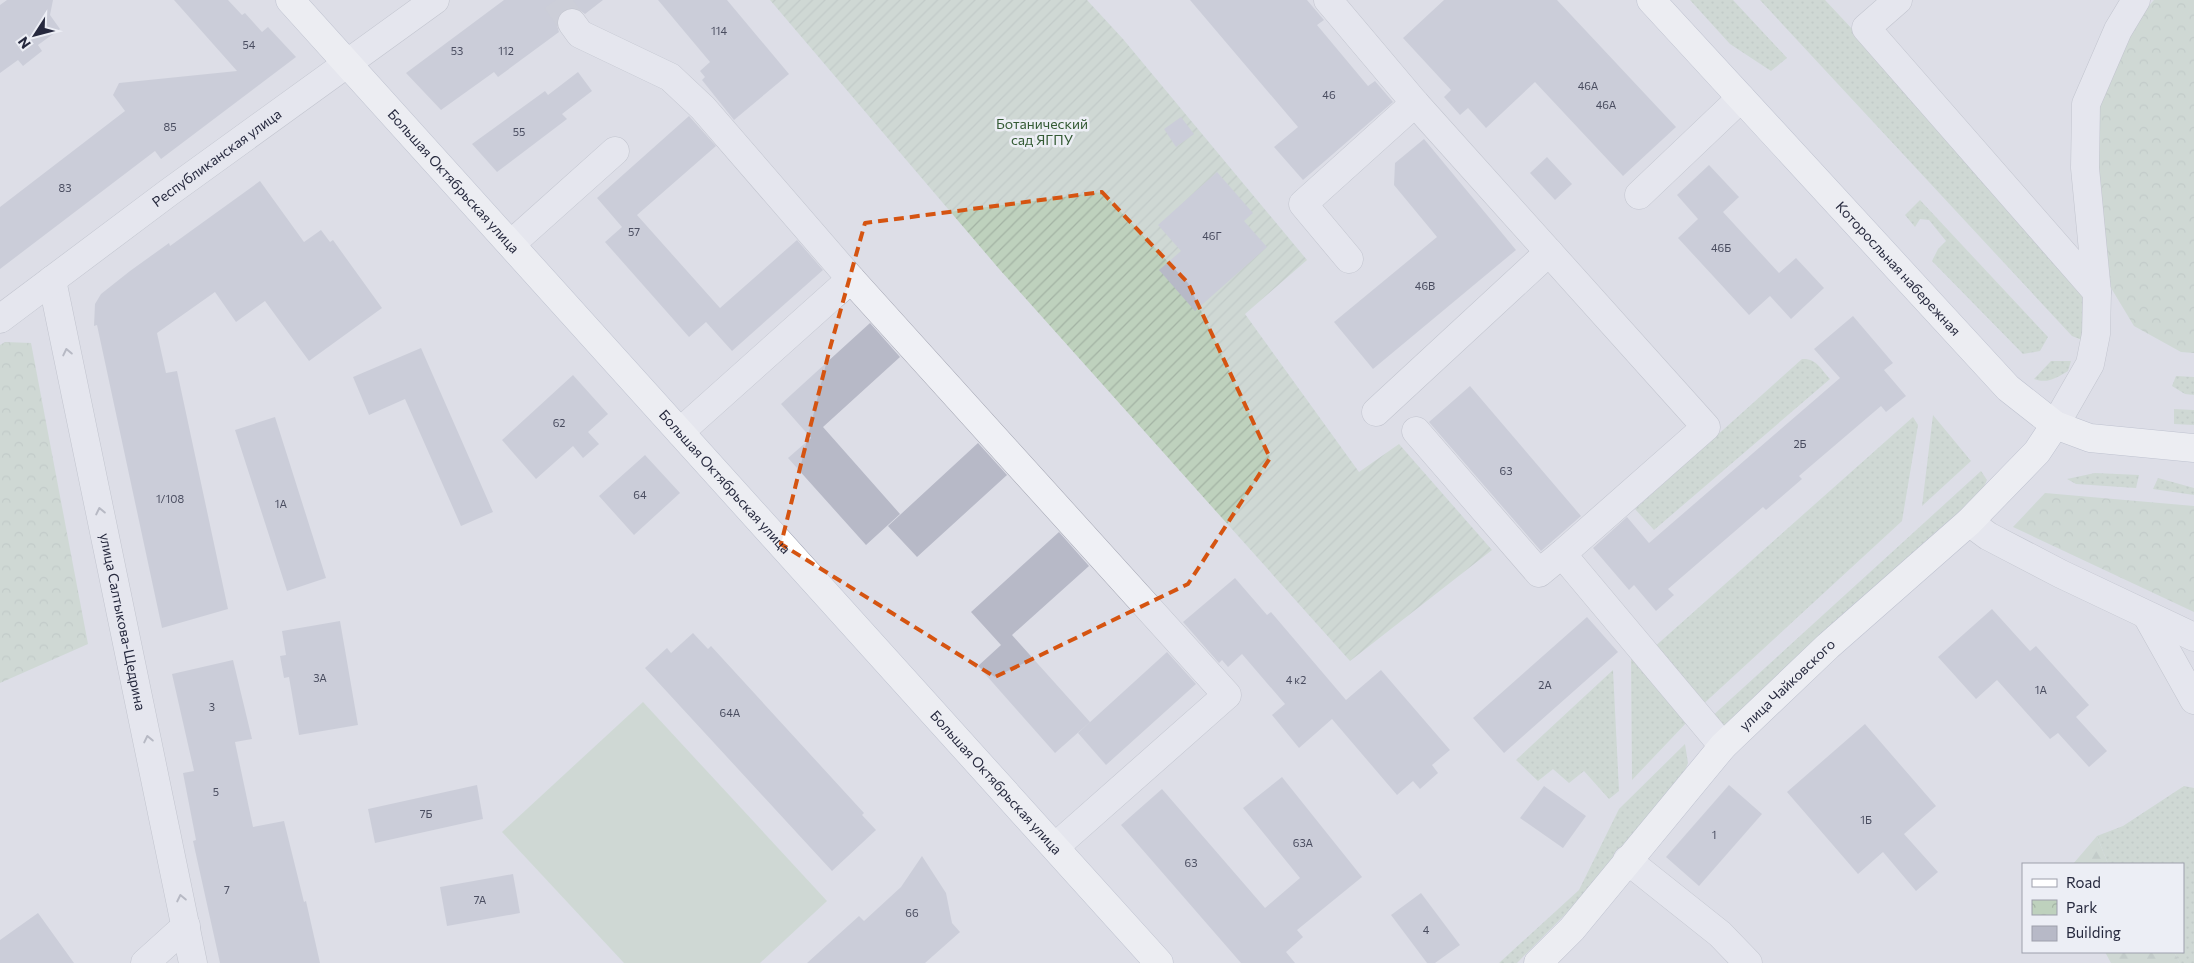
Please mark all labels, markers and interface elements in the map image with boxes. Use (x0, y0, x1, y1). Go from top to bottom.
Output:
north arrow (10, 10, 60, 60)
house number: 114 (711, 24, 727, 37)
text: N (14, 34, 34, 52)
house number: 54 (243, 38, 256, 51)
house number: 53 (451, 44, 463, 57)
house number: 112 (498, 44, 514, 57)
house number: 46А (1578, 79, 1599, 92)
house number: 46 (1322, 88, 1336, 101)
house number: 46А (1596, 98, 1617, 111)
street label: Республиканская улица (148, 105, 284, 210)
street label: Большая Октябрьская улица (384, 105, 523, 256)
park label: Ботанический сад ЯГПУ (996, 115, 1088, 148)
house number: 85 (164, 120, 177, 133)
house number: 55 (513, 125, 525, 138)
house number: 83 (59, 181, 71, 194)
street label: Которосльная набережная (1832, 198, 1965, 339)
house number: 57 (628, 225, 640, 238)
house number: 46Г (1202, 229, 1222, 242)
house number: 46Б (1711, 241, 1731, 254)
house number: 46В (1415, 279, 1435, 292)
one-way arrow (62, 348, 73, 357)
street label: Большая Октябрьская улица (656, 406, 795, 557)
house number: 62 (553, 416, 565, 429)
house number: 2Б (1794, 437, 1807, 450)
house number: 63 (1500, 464, 1512, 477)
house number: 64 (633, 488, 647, 501)
house number: 1/108 (156, 492, 184, 505)
house number: 1А (275, 497, 288, 510)
one-way arrow (95, 507, 106, 516)
street label: улица Салтыкова-Щедрина (96, 531, 150, 712)
street label: улица Чайковского (1735, 635, 1838, 734)
house number: 3А (313, 671, 327, 684)
house number: 4 к2 (1286, 673, 1306, 686)
house number: 2А (1538, 678, 1552, 691)
house number: 1А (2035, 683, 2048, 696)
house number: 3 (209, 700, 215, 713)
house number: 64А (720, 706, 741, 719)
street label: Большая Октябрьская улица (927, 707, 1066, 858)
one-way arrow (143, 734, 153, 743)
house number: 5 (213, 785, 219, 798)
house number: 7Б (420, 807, 432, 820)
house number: 1Б (1860, 813, 1872, 826)
house number: 1 (1712, 828, 1716, 841)
house number: 63А (1293, 836, 1314, 849)
house number: 63 (1185, 856, 1197, 869)
legend (2022, 863, 2184, 953)
text: Road (2066, 873, 2101, 891)
house number: 7 (224, 883, 230, 896)
one-way arrow (176, 893, 187, 902)
house number: 7А (474, 893, 487, 906)
text: Park (2066, 898, 2097, 916)
house number: 66 (905, 906, 919, 919)
house number: 4 (1423, 923, 1430, 936)
text: Building (2066, 923, 2121, 941)

